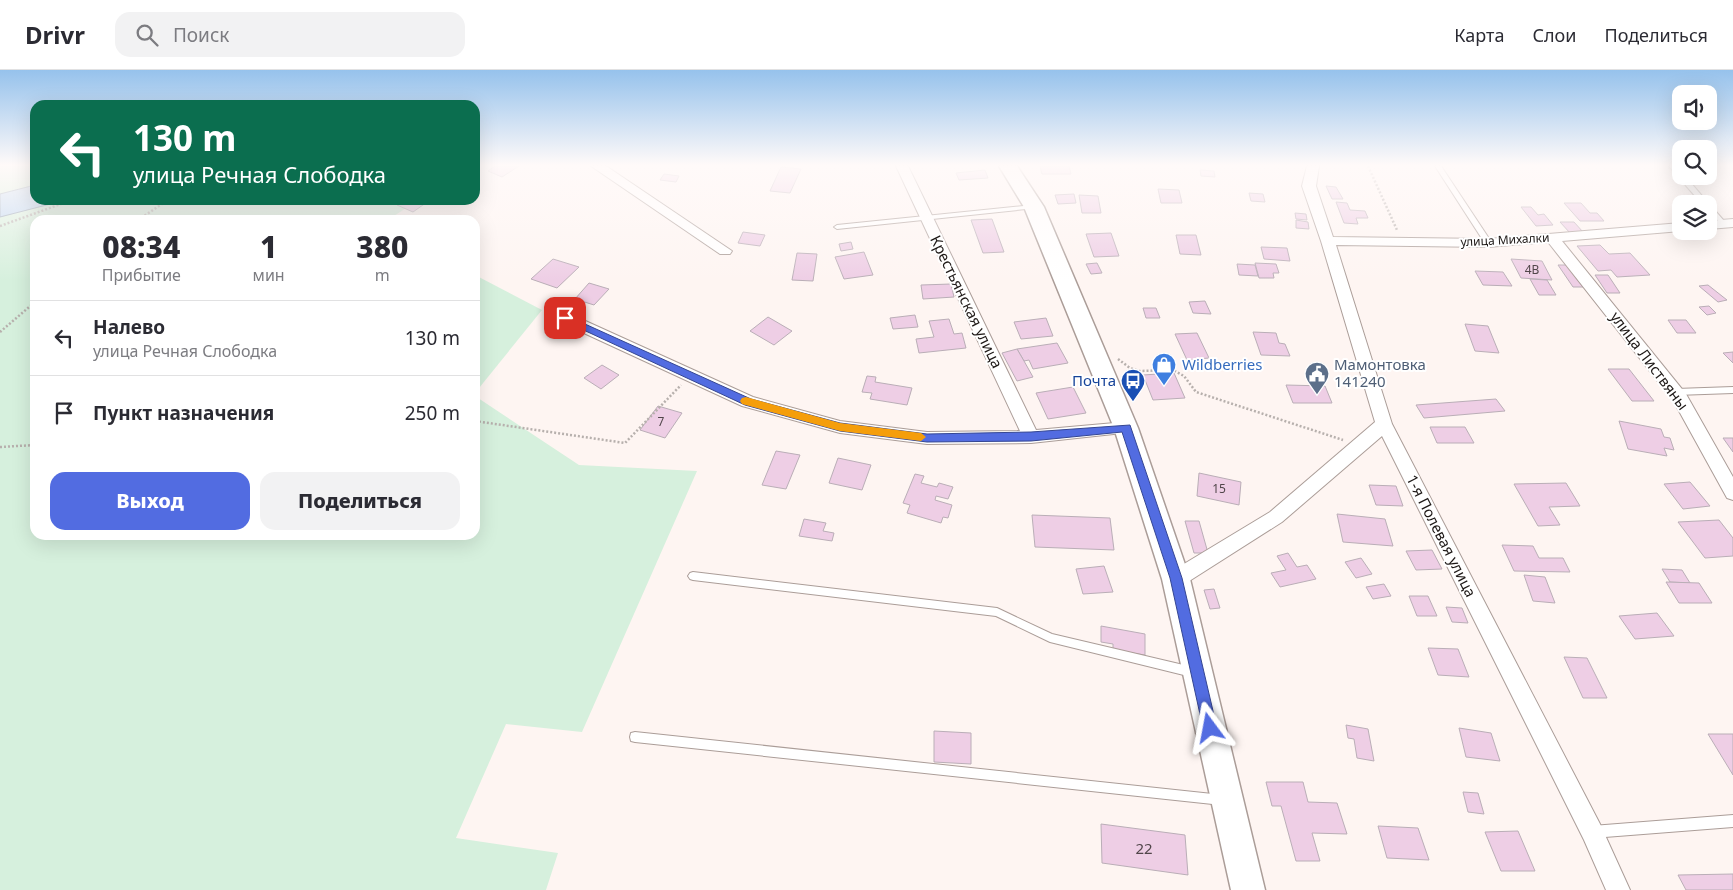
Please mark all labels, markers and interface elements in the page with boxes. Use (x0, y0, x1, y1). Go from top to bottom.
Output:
search box (115, 12, 465, 57)
text: Drivr (25, 18, 85, 51)
icon: search (133, 21, 161, 49)
text: Поиск (173, 22, 229, 48)
text: Карта (1454, 23, 1504, 47)
text: Слои (1532, 23, 1576, 47)
text: Поделиться (1604, 23, 1708, 47)
map controls (1672, 85, 1717, 240)
button: sound (1672, 85, 1717, 130)
text: 130 m (133, 114, 236, 161)
icon: left (50, 120, 115, 185)
button: search (1672, 140, 1717, 185)
text: улица Речная Слободка (133, 159, 386, 189)
button: layers (1672, 195, 1717, 240)
text: 08:34 (102, 226, 180, 267)
text: 1 (260, 226, 277, 267)
text: 380 (356, 226, 408, 267)
street label: улица Михалки (1460, 229, 1550, 250)
street label: Крестьянская улица (926, 232, 1008, 371)
house number: 4В (1525, 261, 1540, 278)
text: Прибытие (102, 264, 181, 286)
text: мин (253, 264, 285, 286)
text: m (375, 264, 390, 286)
pin (544, 297, 586, 339)
icon: arrive (551, 304, 579, 332)
street label: улица Листвяны (1606, 307, 1693, 414)
text: Налево (93, 314, 165, 340)
icon: left (50, 324, 78, 352)
text: 130 m (405, 325, 460, 351)
text: улица Речная Слободка (93, 340, 277, 362)
shop icon: Wildberries (1151, 352, 1177, 386)
place label: Wildberries (1182, 354, 1263, 374)
place label: Мамонтовка 141240 (1334, 354, 1426, 391)
public building icon: Мамонтовка 141240 (1304, 361, 1330, 395)
bus stop icon: Почта (1120, 368, 1146, 402)
place label: Почта (1072, 370, 1116, 390)
icon: arrive (50, 399, 78, 427)
text: Пункт назначения (93, 400, 274, 426)
text: 250 m (405, 400, 460, 426)
house number: 7 (658, 413, 665, 430)
street label: 1-я Полевая улица (1402, 471, 1481, 600)
button: Выход (50, 472, 250, 530)
button: Поделиться (260, 472, 460, 530)
house number: 15 (1212, 480, 1226, 497)
position arrow (1183, 701, 1235, 753)
house number: 22 (1135, 838, 1153, 858)

